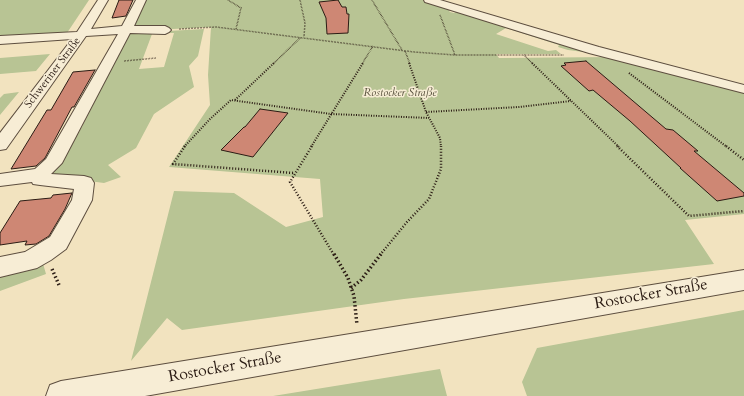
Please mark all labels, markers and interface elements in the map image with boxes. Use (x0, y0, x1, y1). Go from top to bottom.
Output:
street label: Schweriner Straße (22, 35, 84, 111)
park label: Rostocker Straße (364, 86, 436, 100)
street label: Rostocker Straße (593, 276, 709, 314)
street label: Rostocker Straße (167, 349, 283, 387)

